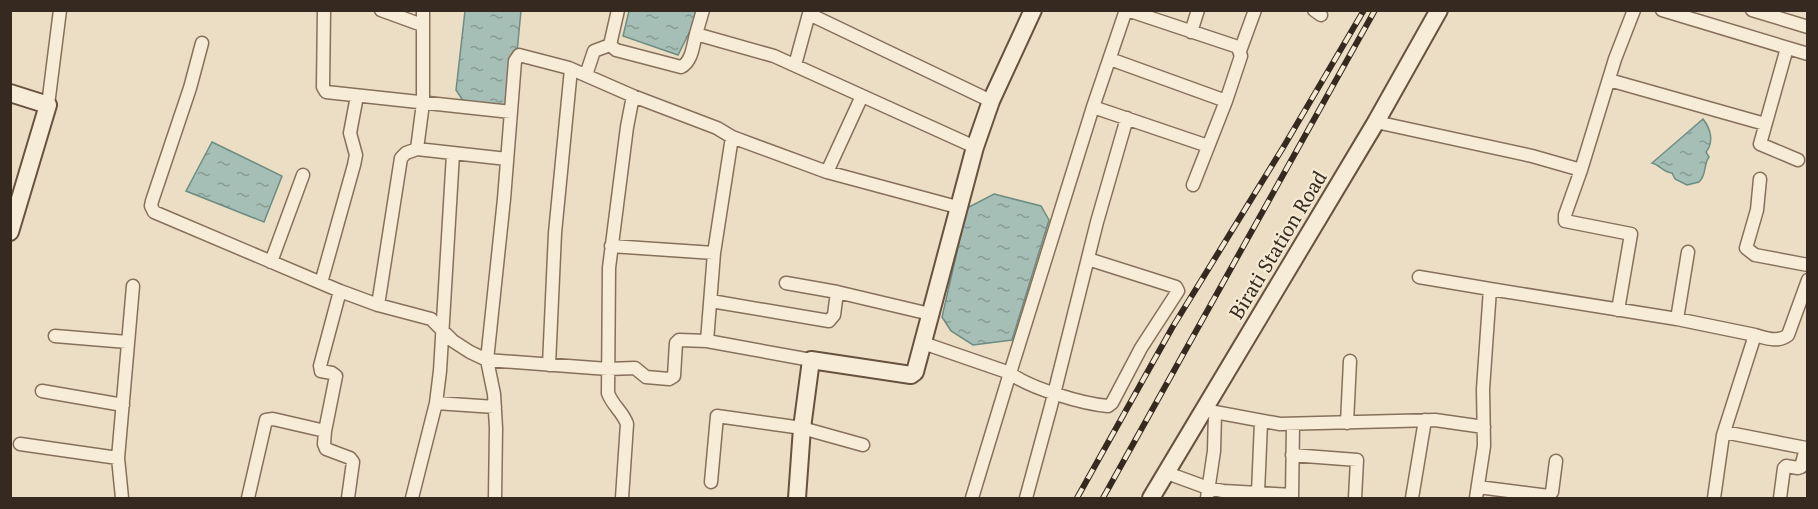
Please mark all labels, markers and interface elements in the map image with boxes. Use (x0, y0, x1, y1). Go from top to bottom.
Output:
street label: Birati Station Road (1223, 166, 1333, 324)

